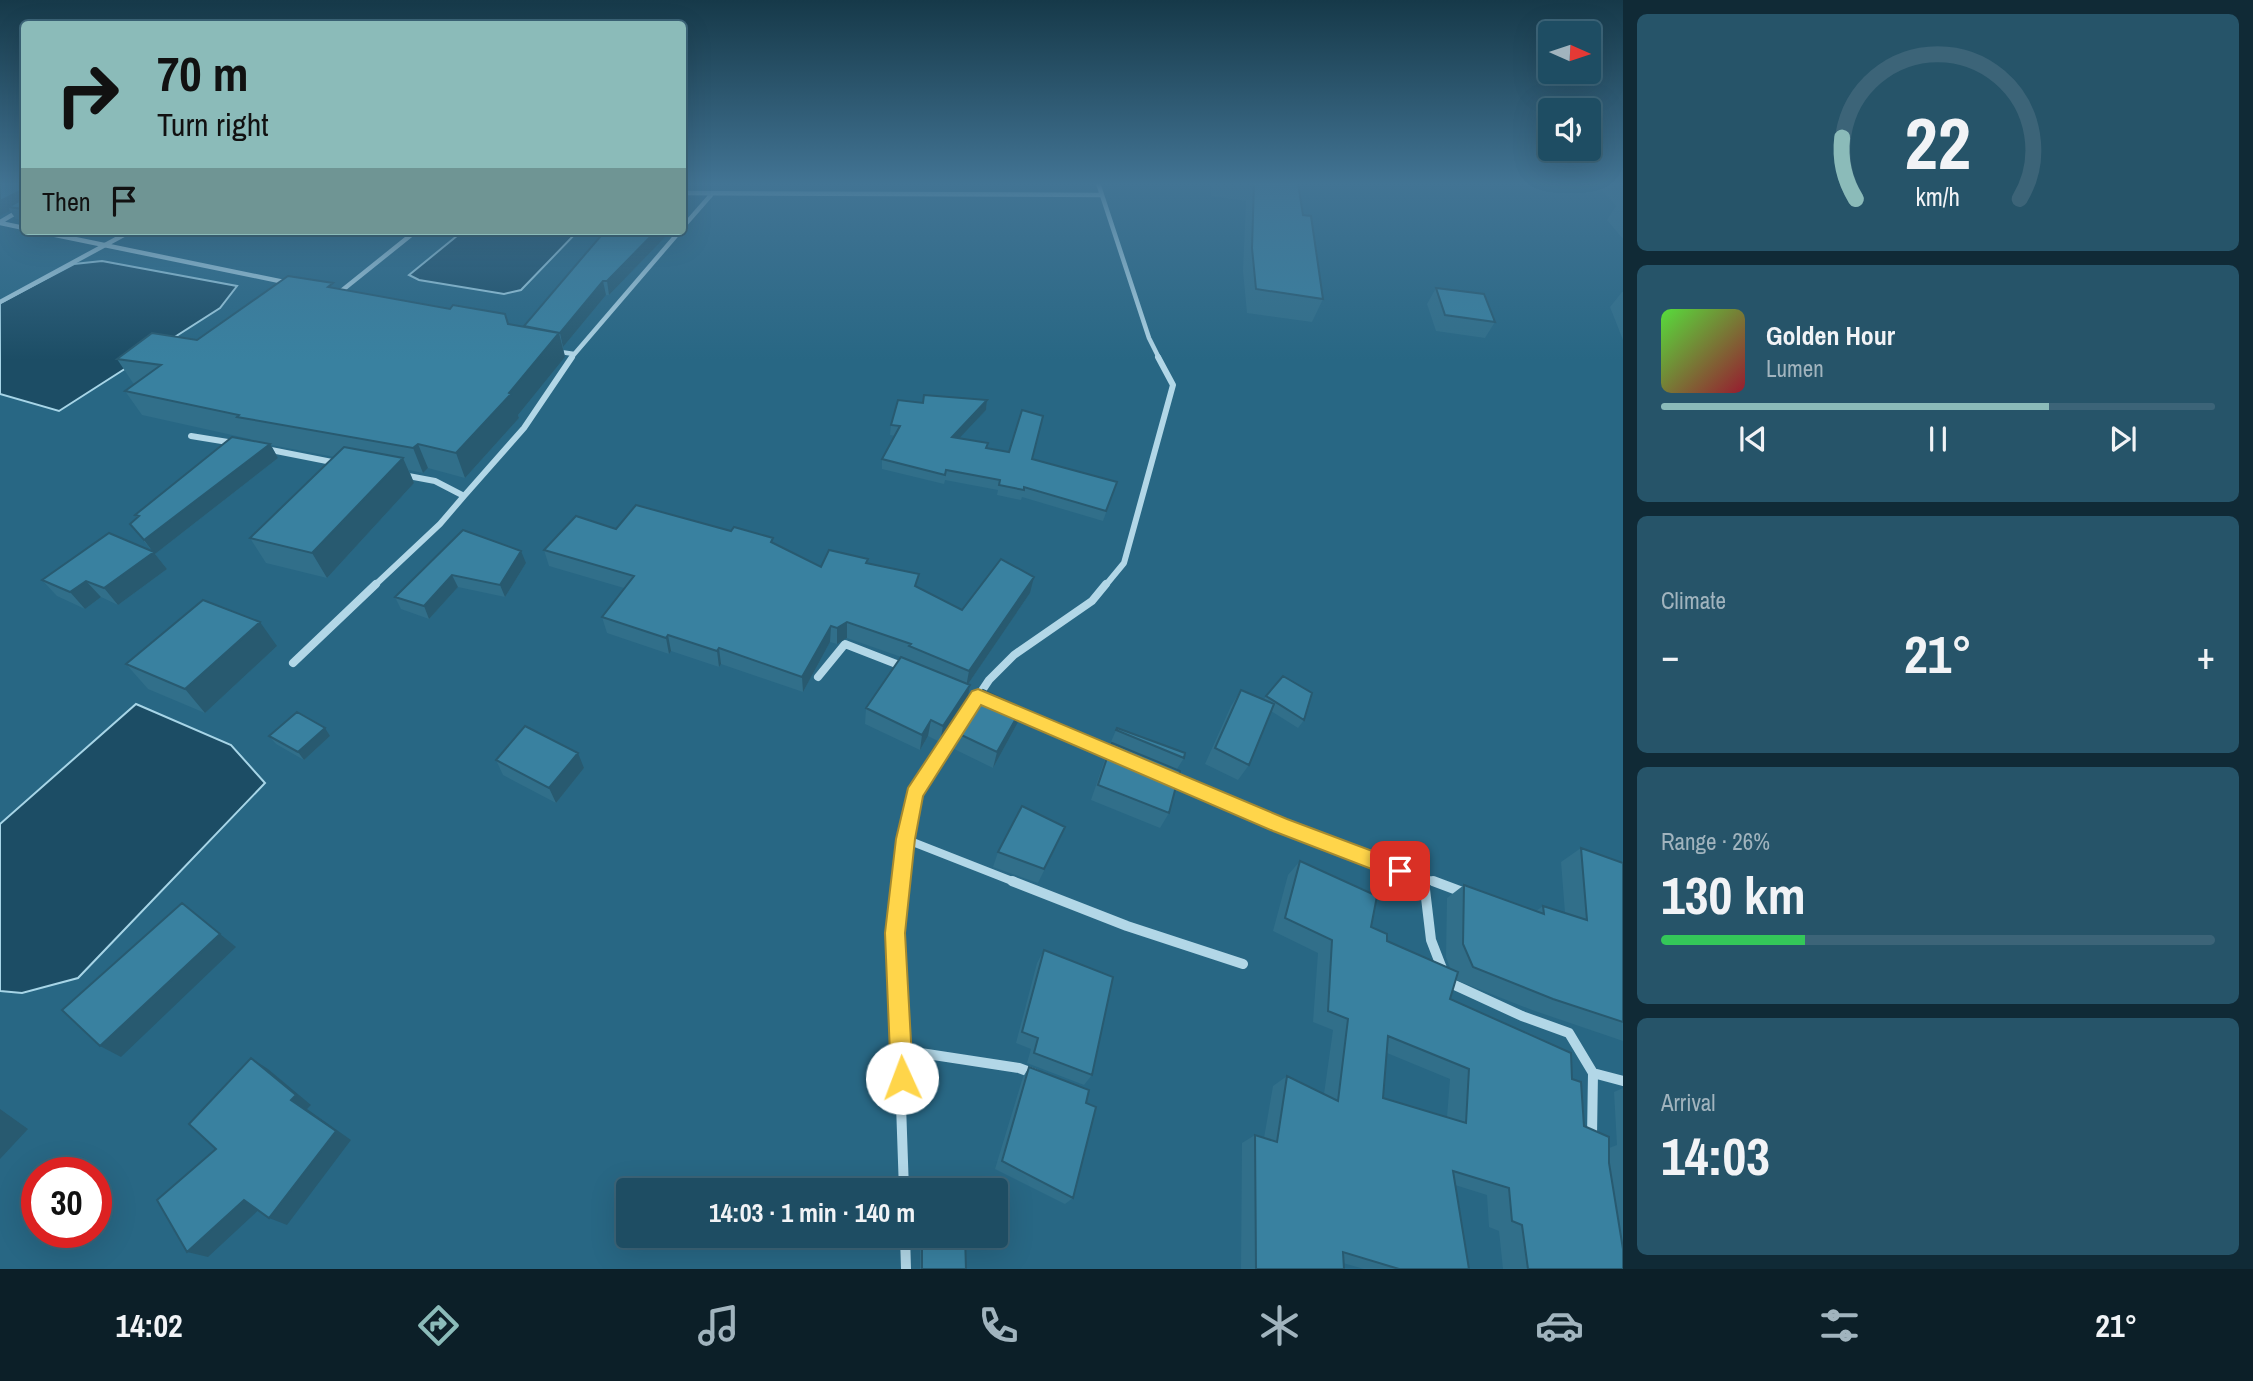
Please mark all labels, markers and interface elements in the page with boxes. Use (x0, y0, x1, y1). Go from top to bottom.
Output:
north arrow (1538, 21, 1601, 84)
map controls (1538, 21, 1601, 161)
text: 70 m (157, 40, 249, 106)
icon: right (42, 49, 133, 140)
text: 22 (1905, 94, 1971, 192)
button: sound (1538, 98, 1601, 161)
text: Turn right (157, 103, 269, 146)
text: km/h (1916, 179, 1960, 213)
icon: arrive (105, 182, 143, 220)
text: Then (42, 184, 91, 219)
text: Golden Hour (1766, 318, 1895, 353)
text: Lumen (1766, 353, 1824, 384)
icon: previous (1734, 420, 1772, 458)
icon: pause (1919, 420, 1957, 458)
icon: next (2104, 420, 2142, 458)
text: Climate (1661, 585, 1726, 616)
text: 21° (1904, 619, 1972, 689)
text: − (1661, 630, 1679, 681)
text: + (2197, 630, 2215, 681)
text: Range · 26% (1661, 826, 1770, 857)
pin (1370, 841, 1430, 901)
icon: arrive (1381, 852, 1419, 890)
text: 130 km (1661, 860, 1806, 930)
position arrow (865, 1041, 939, 1115)
text: Arrival (1661, 1087, 1716, 1118)
text: 14:03 (1661, 1121, 1770, 1191)
speed limit sign: 30 (21, 1157, 112, 1248)
text: 14:03 · 1 min · 140 m (709, 1195, 915, 1230)
icon: directions (414, 1301, 463, 1350)
icon: music (694, 1301, 743, 1350)
icon: phone (974, 1301, 1023, 1350)
icon: climate (1255, 1301, 1304, 1350)
icon: car (1535, 1301, 1584, 1350)
icon: filters (1815, 1301, 1864, 1350)
text: 14:02 (116, 1304, 183, 1347)
text: 21° (2095, 1304, 2137, 1347)

